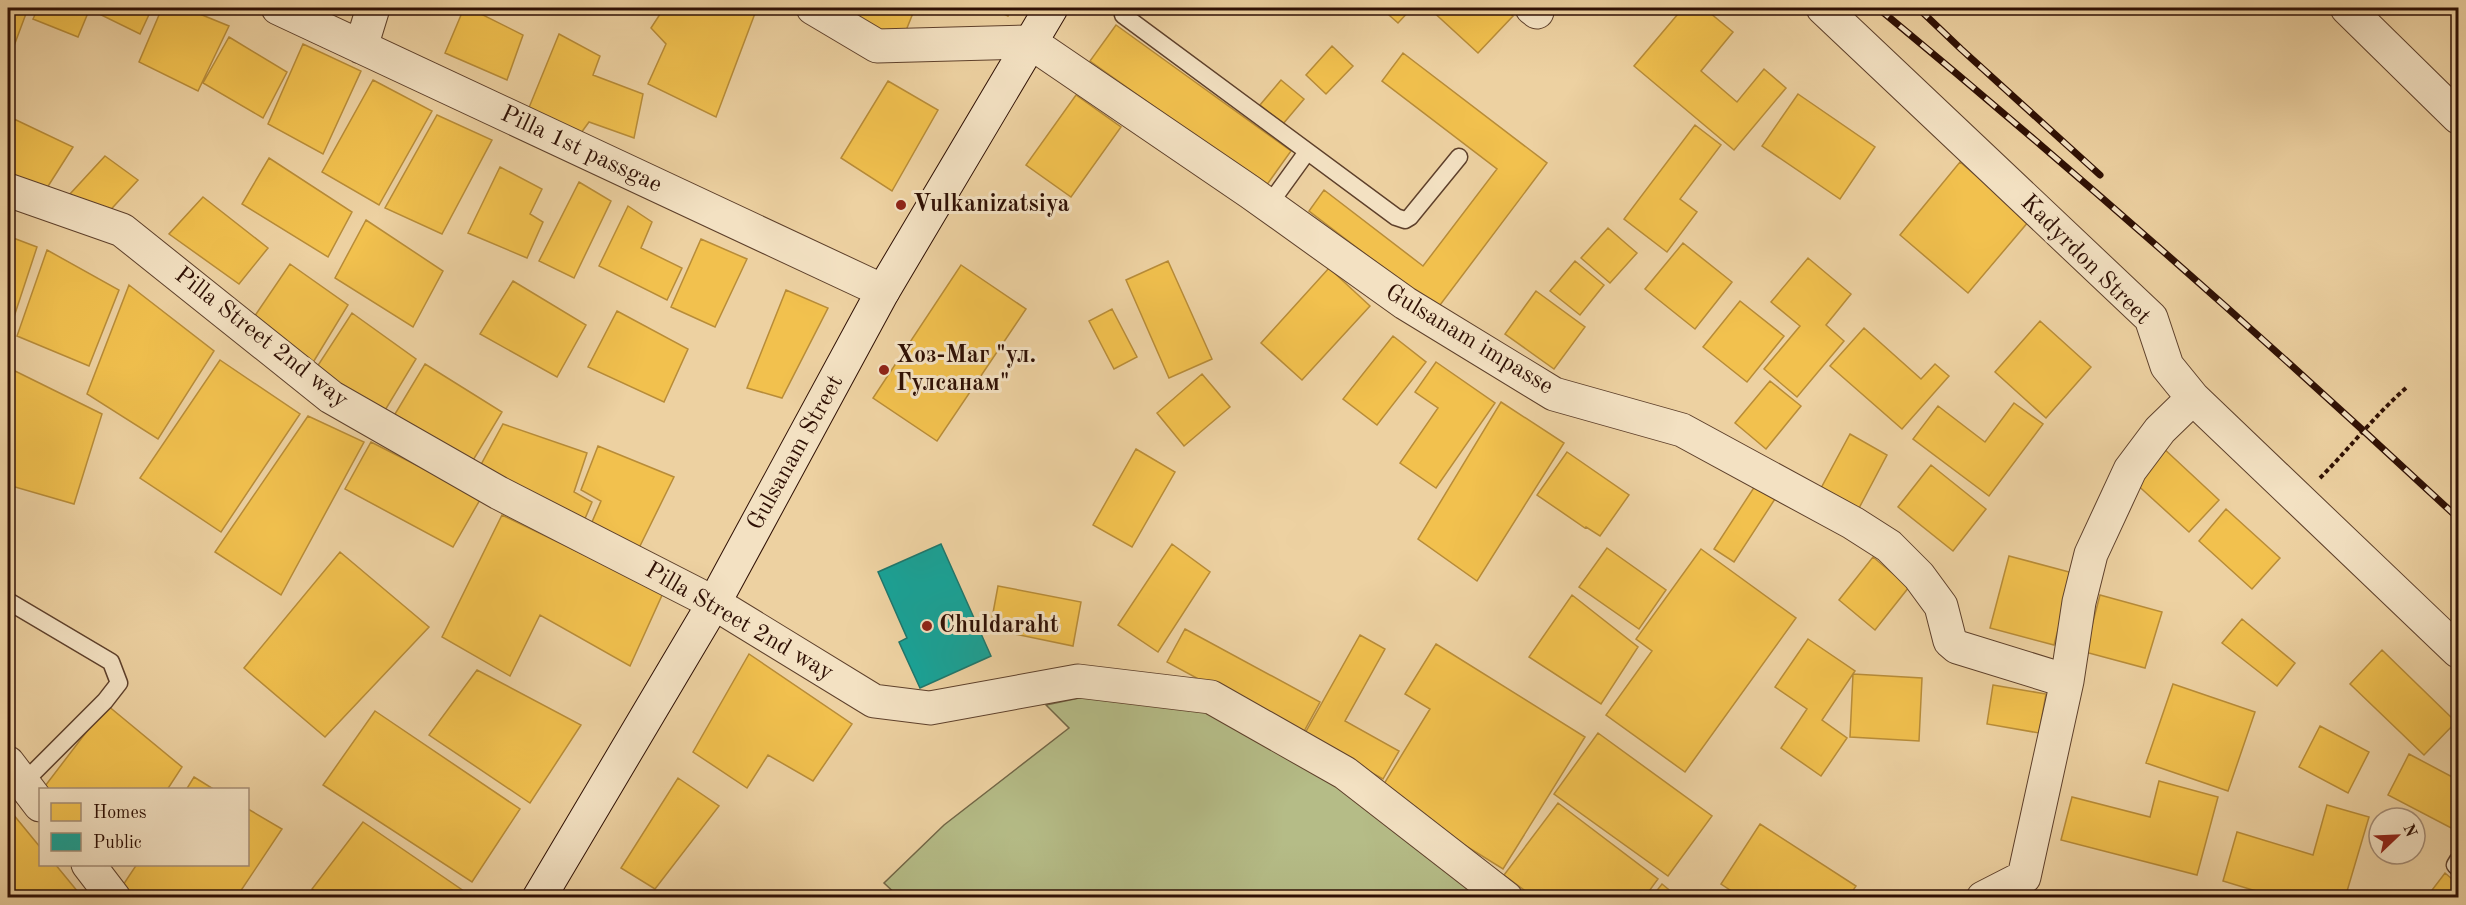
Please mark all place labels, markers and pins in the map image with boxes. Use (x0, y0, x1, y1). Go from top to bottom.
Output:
place label: Vulkanizatsiya (913, 193, 1070, 217)
marker: Vulkanizatsiya (894, 198, 908, 212)
place label: Хоз-Маг "ул. Гулсанам" (896, 344, 1036, 396)
marker: Хоз-Маг "ул. Гулсанам" (877, 363, 891, 377)
place label: Chuldaraht (939, 614, 1059, 638)
marker: Chuldaraht (920, 619, 934, 633)

